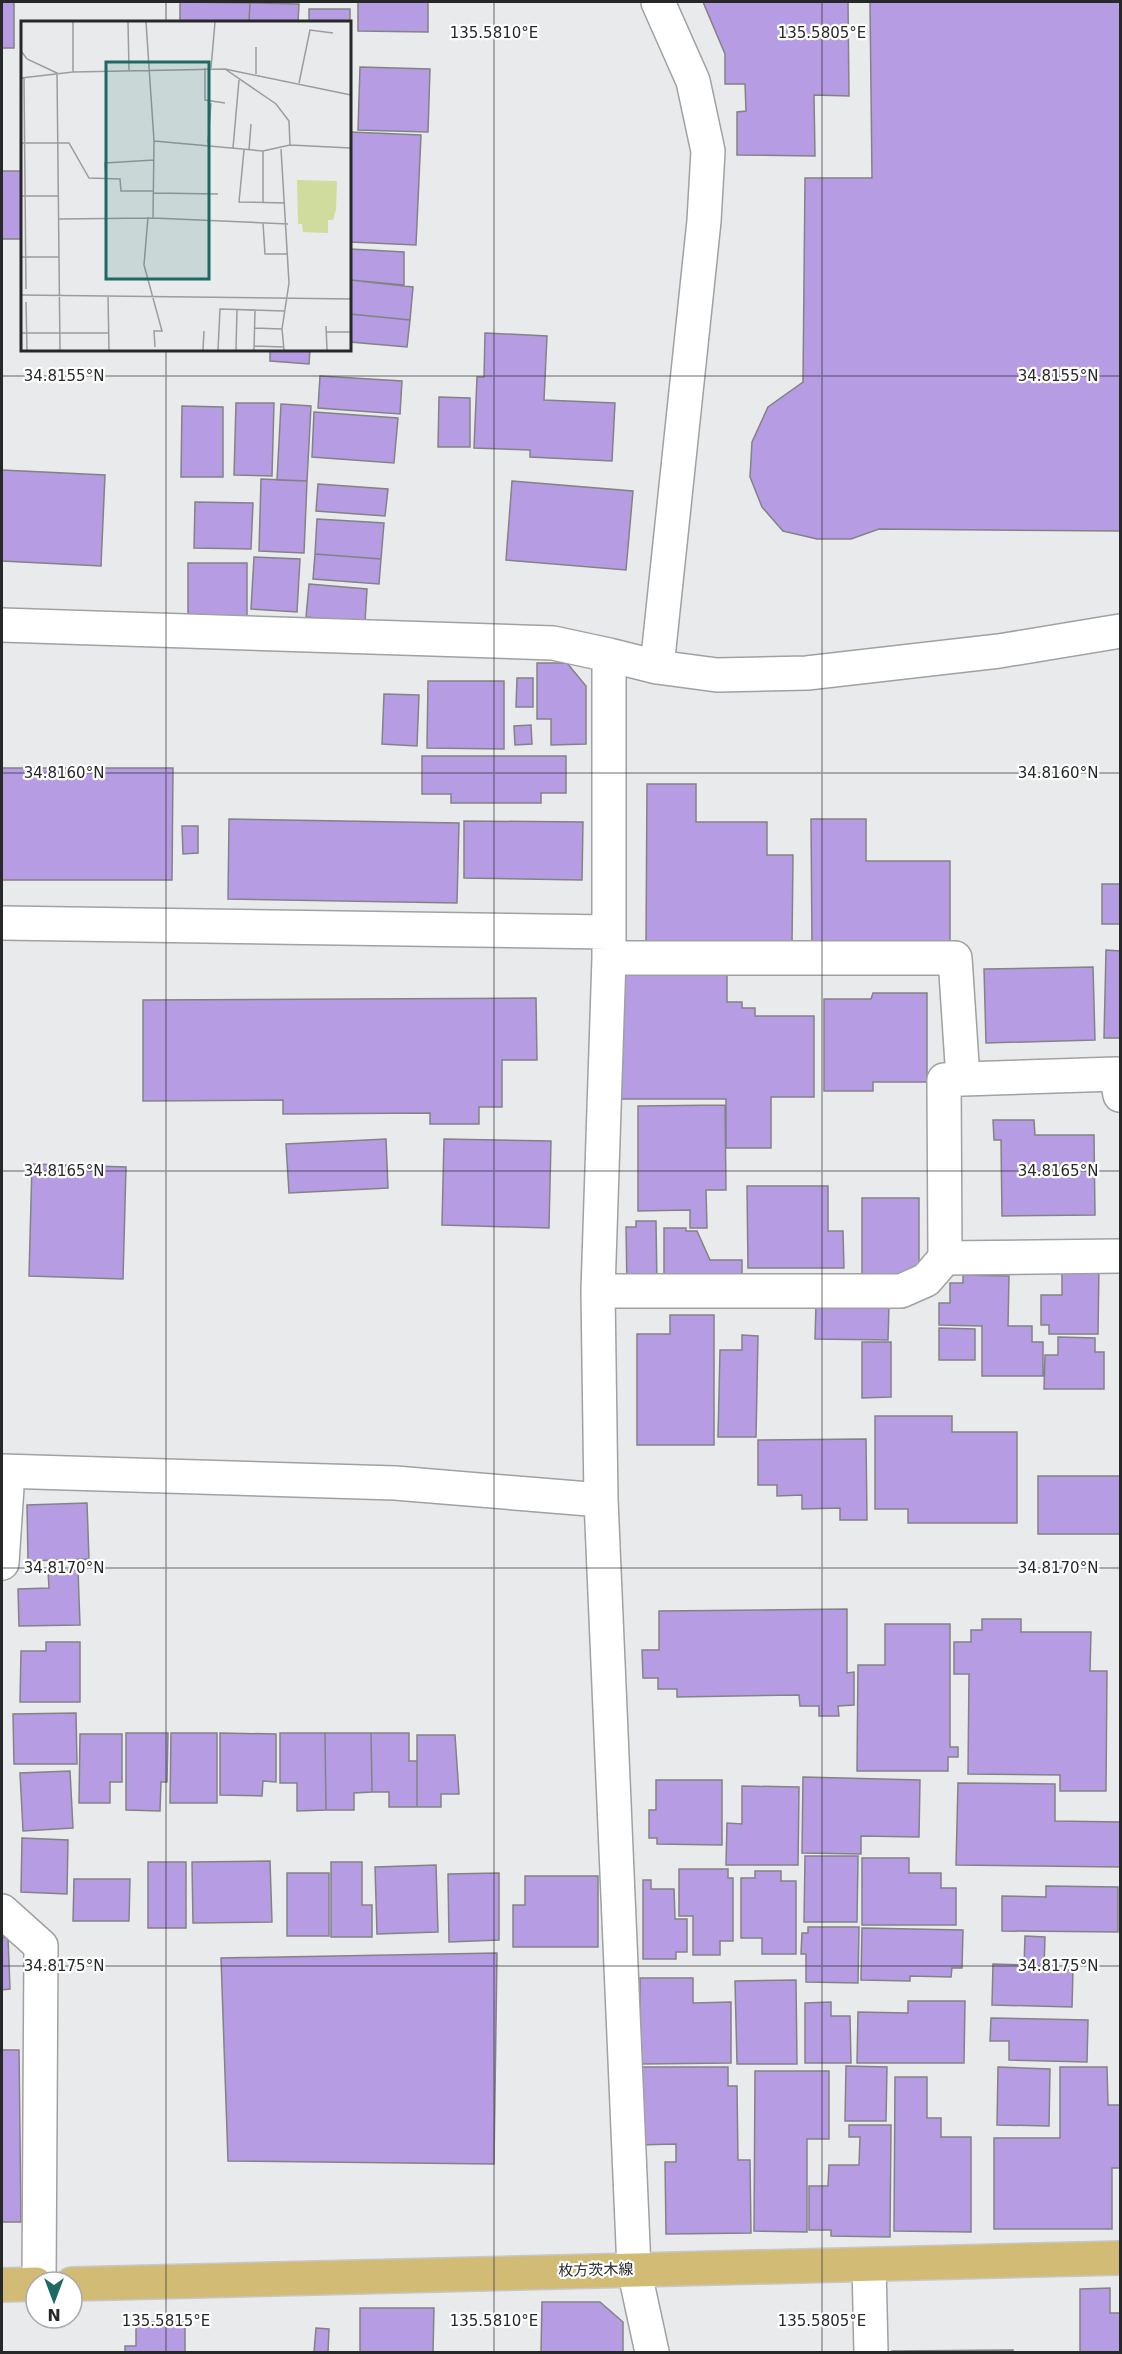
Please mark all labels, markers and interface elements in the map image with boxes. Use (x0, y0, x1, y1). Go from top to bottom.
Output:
inset map (21, 21, 351, 351)
text: 135.5810°E (450, 24, 538, 42)
text: 135.5805°E (778, 24, 866, 42)
text: 34.8155°N (24, 367, 104, 385)
text: 34.8155°N (1018, 367, 1098, 385)
text: 34.8160°N (24, 764, 104, 782)
text: 34.8160°N (1018, 764, 1098, 782)
text: 34.8165°N (24, 1162, 104, 1180)
text: 34.8165°N (1018, 1162, 1098, 1180)
text: 34.8170°N (24, 1559, 104, 1577)
text: 34.8170°N (1018, 1559, 1098, 1577)
text: 34.8175°N (24, 1957, 104, 1975)
text: 34.8175°N (1018, 1957, 1098, 1975)
street label: 枚方茨木線 (558, 2260, 634, 2280)
north arrow (24, 2270, 84, 2330)
text: N (47, 2305, 61, 2324)
text: 135.5815°E (122, 2312, 210, 2330)
text: 135.5810°E (450, 2312, 538, 2330)
text: 135.5805°E (778, 2312, 866, 2330)

